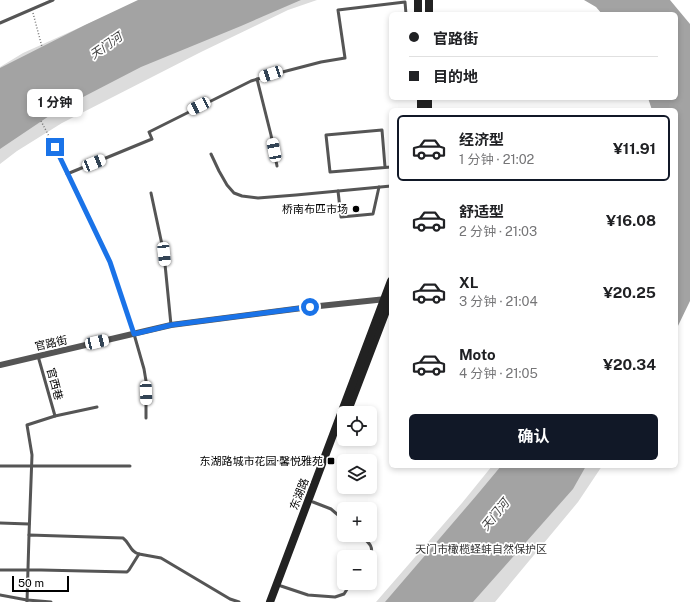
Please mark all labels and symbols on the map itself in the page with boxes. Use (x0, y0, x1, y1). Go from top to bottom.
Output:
water label: 天门河 (87, 29, 126, 62)
car (258, 65, 284, 83)
callout: 1 分钟 (27, 89, 83, 117)
car (186, 95, 212, 117)
car (266, 137, 282, 163)
route end (46, 138, 64, 156)
car (81, 153, 107, 173)
place label: 桥南布匹市场 (282, 203, 348, 215)
marker: 桥南布匹市场 (351, 204, 361, 214)
car (157, 241, 171, 267)
route start (301, 298, 319, 316)
street label: 官路街 (34, 333, 68, 353)
car (84, 333, 110, 351)
street label: 官西巷 (45, 367, 65, 401)
car (140, 381, 152, 405)
place label: 东湖路城市花园·馨悦雅苑 (199, 455, 323, 467)
marker: 东湖路城市花园·馨悦雅苑 (326, 456, 336, 466)
street label: 东湖路 (287, 476, 311, 512)
water label: 天门河 (478, 495, 513, 533)
park label: 天门市橄榄蛏蚌自然保护区 (415, 543, 547, 555)
scale bar (12, 574, 69, 593)

